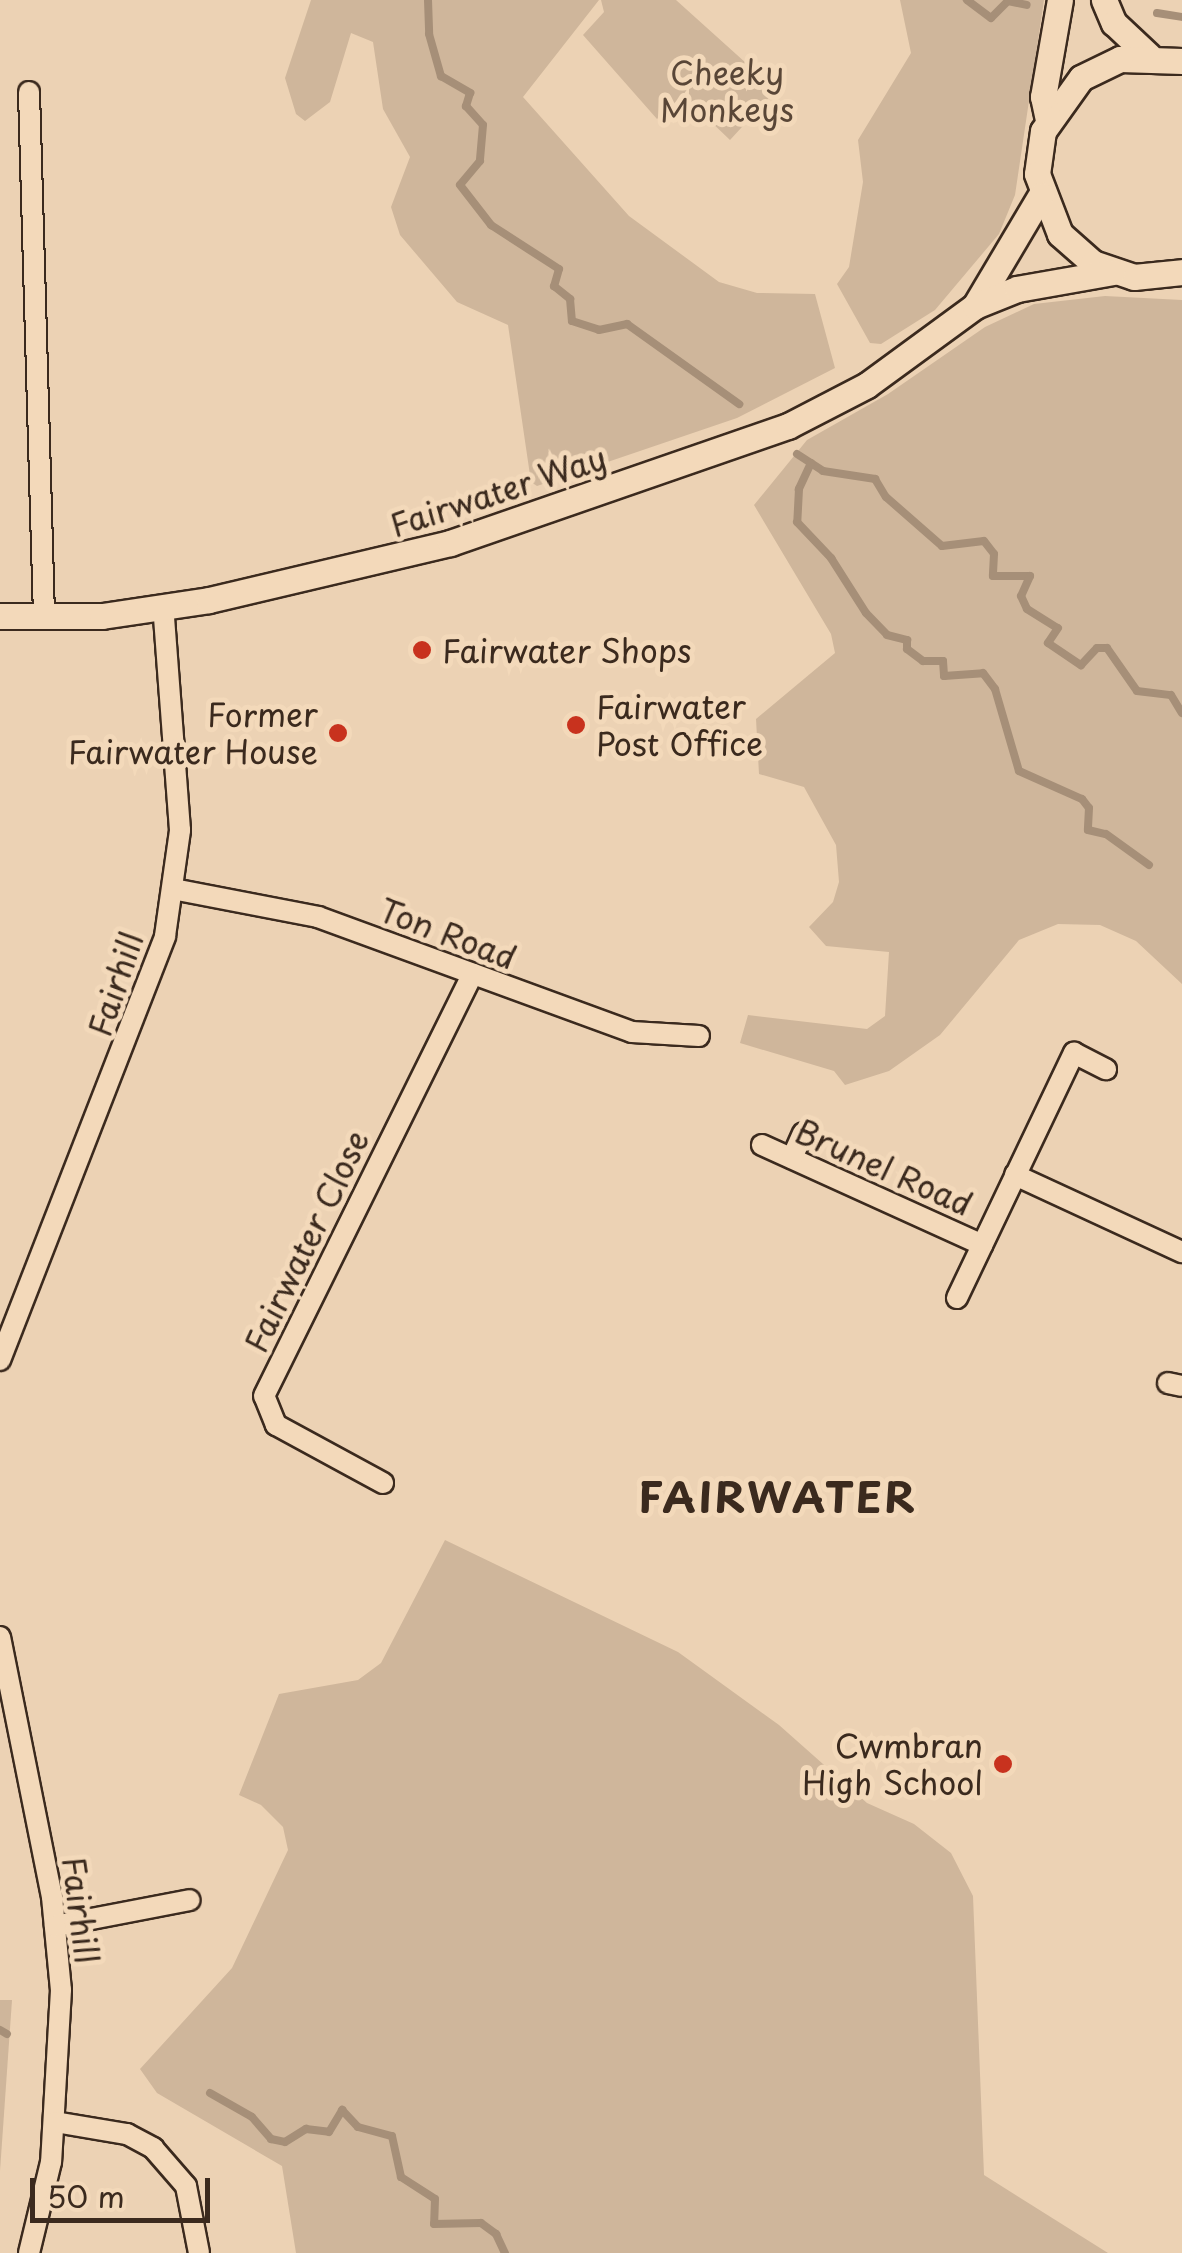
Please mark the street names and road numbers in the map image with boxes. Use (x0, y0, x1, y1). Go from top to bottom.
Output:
street label: Fairwater Way (383, 437, 613, 545)
street label: Ton Road (375, 890, 521, 976)
street label: Fairhill (79, 927, 151, 1041)
street label: Brunel Road (789, 1111, 979, 1223)
street label: Fairwater Close (236, 1124, 376, 1358)
street label: Fairhill (55, 1855, 107, 1965)

